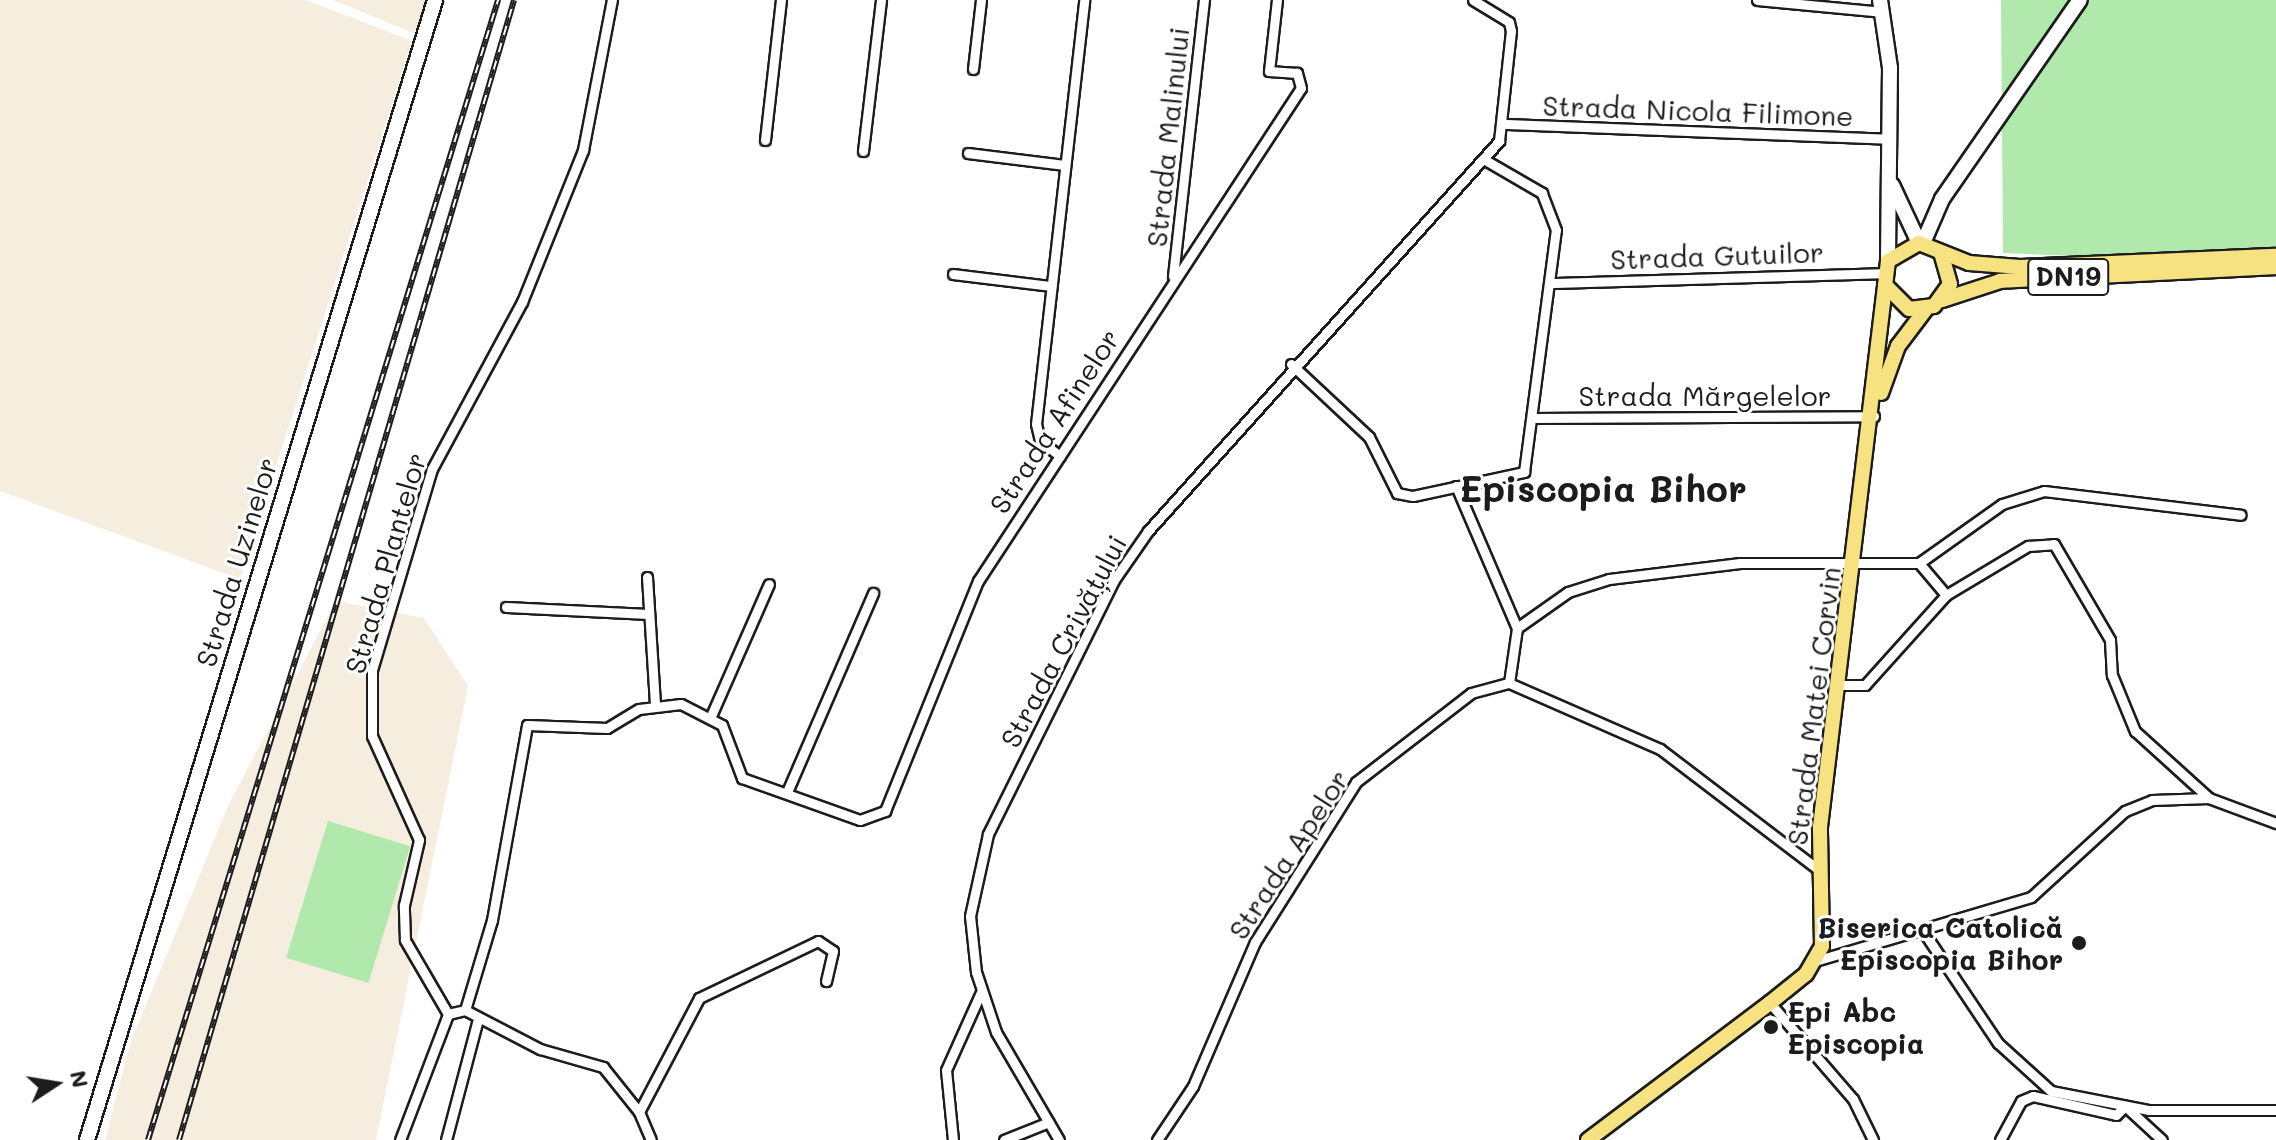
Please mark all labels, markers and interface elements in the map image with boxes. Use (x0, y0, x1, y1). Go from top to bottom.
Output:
street label: Strada Malinului (1139, 25, 1195, 249)
street label: Strada Nicola Filimone (1542, 88, 1854, 132)
street label: Strada Gutuilor (1610, 234, 1824, 276)
road number: DN19 (2026, 255, 2110, 299)
street label: Strada Afinelor (982, 322, 1126, 520)
street label: Strada Mărgelelor (1578, 378, 1832, 412)
street label: Strada Plantelor (337, 449, 433, 677)
street label: Strada Uzinelor (188, 453, 284, 671)
district label: Episcopia Bihor (1459, 466, 1747, 510)
street label: Strada Crivățului (993, 529, 1133, 753)
street label: Strada Matei Corvin (1779, 565, 1847, 847)
street label: Strada Apelor (1221, 763, 1355, 945)
place label: Biserica Catolică Episcopia Bihor (1817, 910, 2063, 976)
marker: Biserica Catolică Episcopia Bihor (2070, 934, 2088, 952)
place label: Epi Abc Episcopia (1787, 994, 1924, 1060)
marker: Epi Abc Episcopia (1762, 1018, 1780, 1036)
north arrow (16, 1044, 96, 1124)
text: N (64, 1068, 96, 1090)

